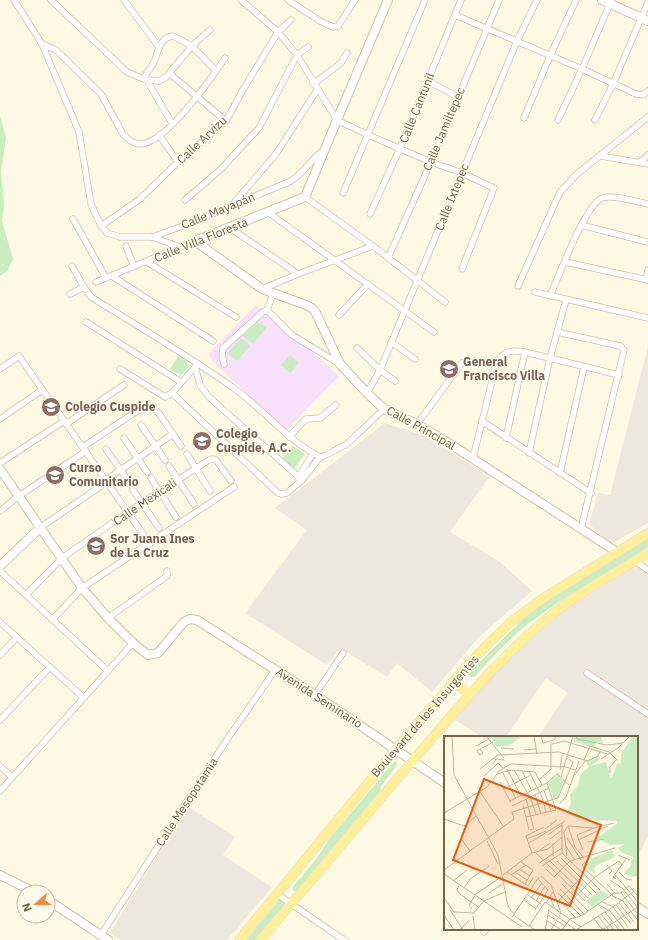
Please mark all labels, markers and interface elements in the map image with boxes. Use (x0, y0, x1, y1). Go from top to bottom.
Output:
street label: Calle Cantunil (396, 70, 437, 145)
street label: Calle Jamiltepec (419, 85, 468, 173)
street label: Calle Arvizu (173, 113, 230, 167)
street label: Calle Ixtepec (431, 161, 472, 233)
street label: Calle Mayapán (179, 189, 257, 232)
street label: Calle Villa Floresta (152, 214, 250, 265)
place label: General Francisco Villa (463, 354, 545, 383)
school or university icon: General Francisco Villa (438, 358, 460, 380)
school or university icon: Colegio Cuspide (40, 396, 62, 418)
place label: Colegio Cuspide (65, 399, 156, 414)
street label: Calle Principal (384, 402, 458, 453)
place label: Colegio Cuspide, A.C. (216, 426, 291, 455)
school or university icon: Colegio Cuspide, A.C. (191, 430, 213, 452)
place label: Curso Comunitario (69, 460, 139, 489)
school or university icon: Curso Comunitario (44, 464, 66, 486)
street label: Calle Mexicali (110, 475, 179, 528)
place label: Sor Juana Ines de La Cruz (110, 531, 195, 560)
school or university icon: Sor Juana Ines de La Cruz (85, 535, 107, 557)
street label: Boulevard de los Insurgentes (367, 651, 482, 780)
street label: Avenida Seminario (273, 664, 366, 731)
inset map (444, 736, 638, 930)
street label: Calle Mesopotamia (152, 754, 221, 849)
north arrow (16, 884, 56, 924)
text: N (19, 901, 35, 914)

